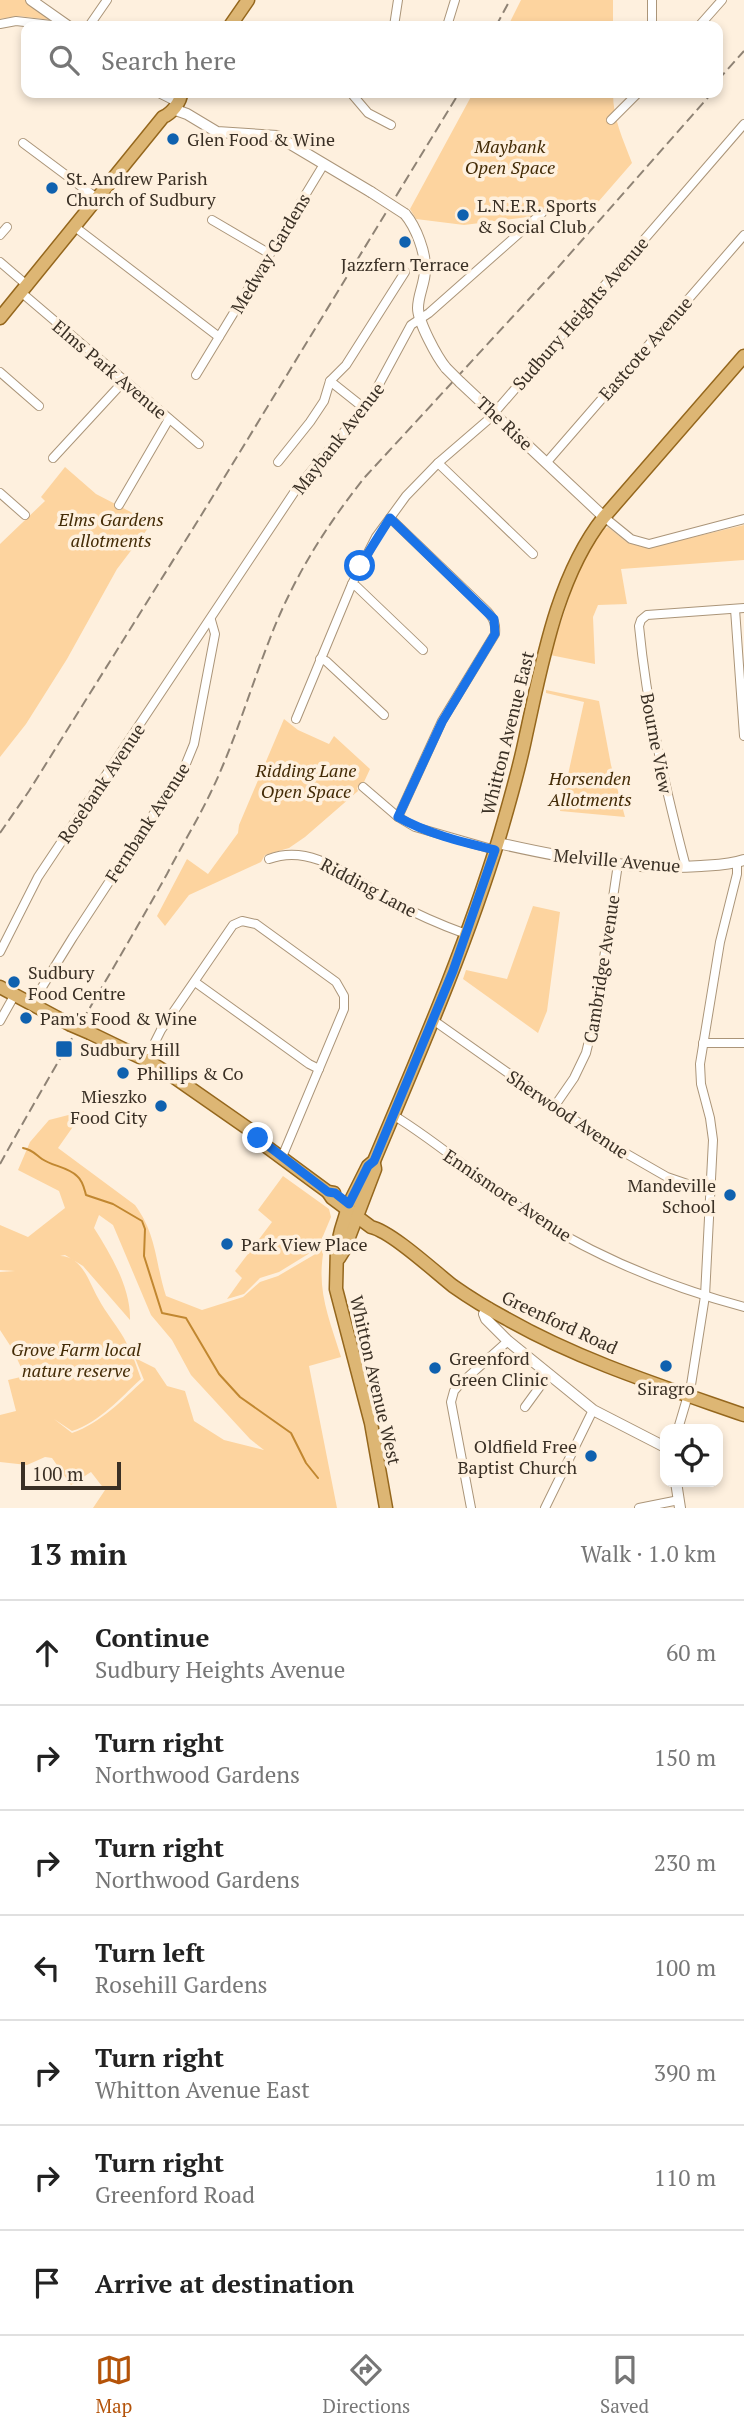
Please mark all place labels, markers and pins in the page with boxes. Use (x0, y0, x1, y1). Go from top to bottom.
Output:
place label: Glen Food & Wine (187, 127, 335, 151)
marker: Glen Food & Wine (165, 131, 181, 147)
place label: St. Andrew Parish Church of Sudbury (66, 166, 217, 211)
marker: St. Andrew Parish Church of Sudbury (44, 180, 60, 196)
place label: L.N.E.R. Sports & Social Club (477, 193, 597, 238)
marker: L.N.E.R. Sports & Social Club (455, 207, 471, 223)
marker: Jazzfern Terrace (397, 234, 413, 250)
place label: Jazzfern Terrace (341, 252, 469, 276)
place label: Sudbury Food Centre (28, 960, 126, 1005)
marker: Sudbury Food Centre (6, 974, 22, 990)
place label: Pam's Food & Wine (40, 1006, 197, 1030)
marker: Pam's Food & Wine (18, 1010, 34, 1026)
place label: Sudbury Hill (80, 1037, 180, 1061)
marker: Sudbury Hill (54, 1039, 74, 1059)
place label: Phillips & Co (137, 1061, 243, 1085)
marker: Phillips & Co (115, 1065, 131, 1081)
place label: Mieszko Food City (70, 1084, 148, 1129)
marker: Mieszko Food City (153, 1098, 169, 1114)
place label: Mandeville School (627, 1173, 716, 1218)
marker: Mandeville School (722, 1187, 738, 1203)
place label: Park View Place (241, 1232, 367, 1256)
marker: Park View Place (219, 1236, 235, 1252)
place label: Greenford Green Clinic (449, 1346, 548, 1391)
marker: Siragro (658, 1358, 674, 1374)
marker: Greenford Green Clinic (427, 1360, 443, 1376)
place label: Siragro (637, 1376, 695, 1400)
place label: Oldfield Free Baptist Church (458, 1434, 577, 1479)
marker: Oldfield Free Baptist Church (583, 1448, 599, 1464)

